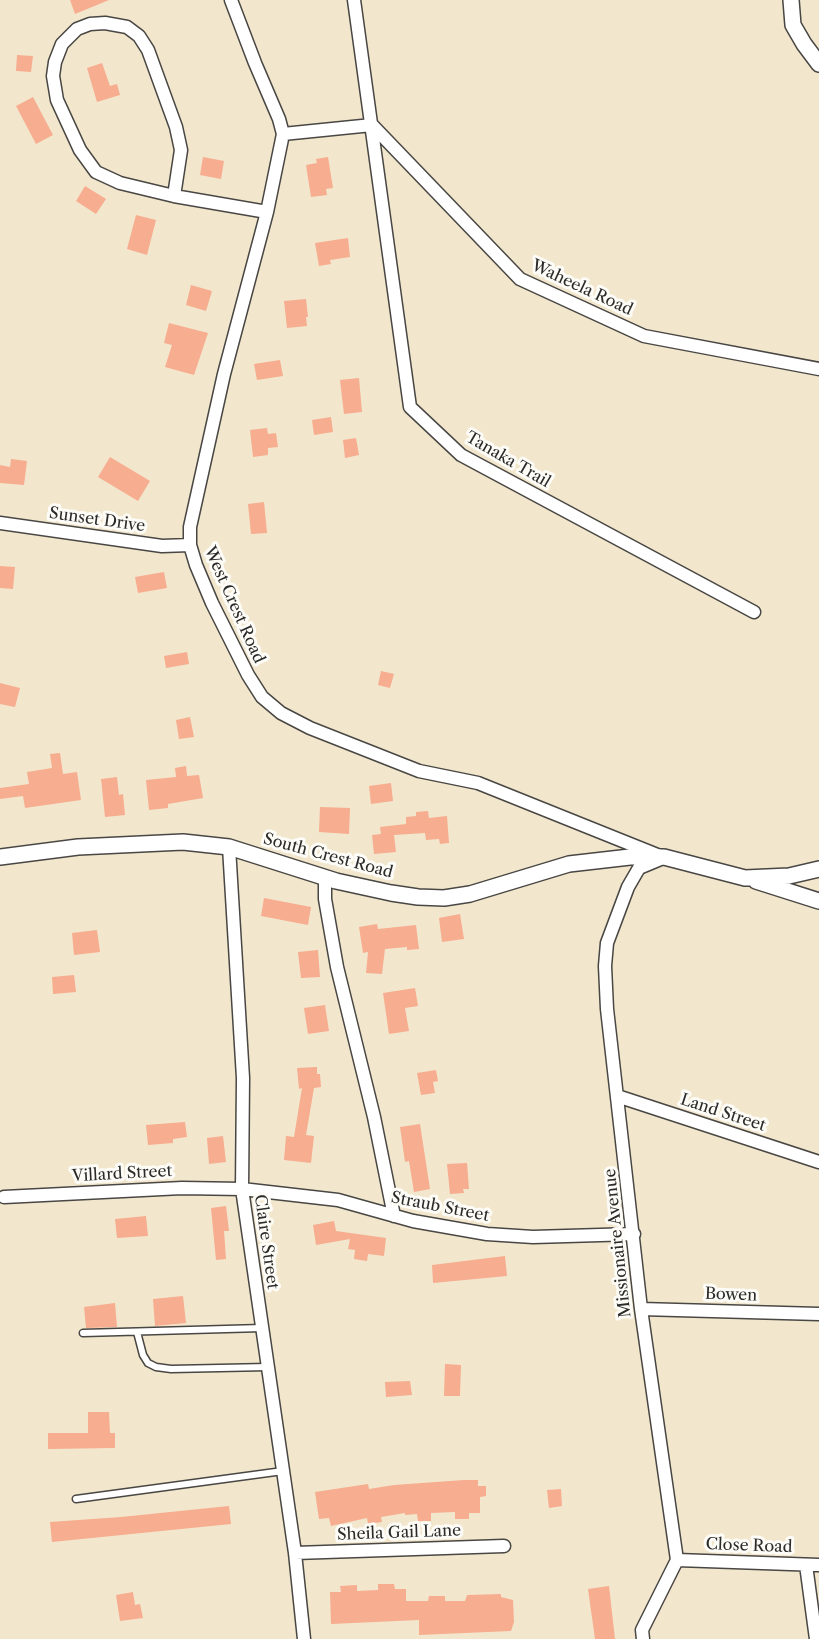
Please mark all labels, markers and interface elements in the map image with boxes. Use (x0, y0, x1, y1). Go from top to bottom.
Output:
street label: Waheela Road (528, 256, 636, 320)
street label: Tanaka Trail (462, 428, 554, 492)
street label: Sunset Drive (48, 504, 146, 536)
street label: West Crest Road (200, 543, 268, 667)
street label: South Crest Road (261, 829, 395, 883)
street label: Land Street (678, 1090, 768, 1136)
street label: Villard Street (71, 1162, 173, 1186)
street label: Missionaire Avenue (601, 1168, 635, 1318)
street label: Straub Street (389, 1188, 491, 1226)
street label: Claire Street (250, 1193, 282, 1291)
street label: Bowen (705, 1284, 757, 1306)
street label: Sheila Gail Lane (337, 1521, 461, 1545)
street label: Close Road (705, 1535, 793, 1557)

